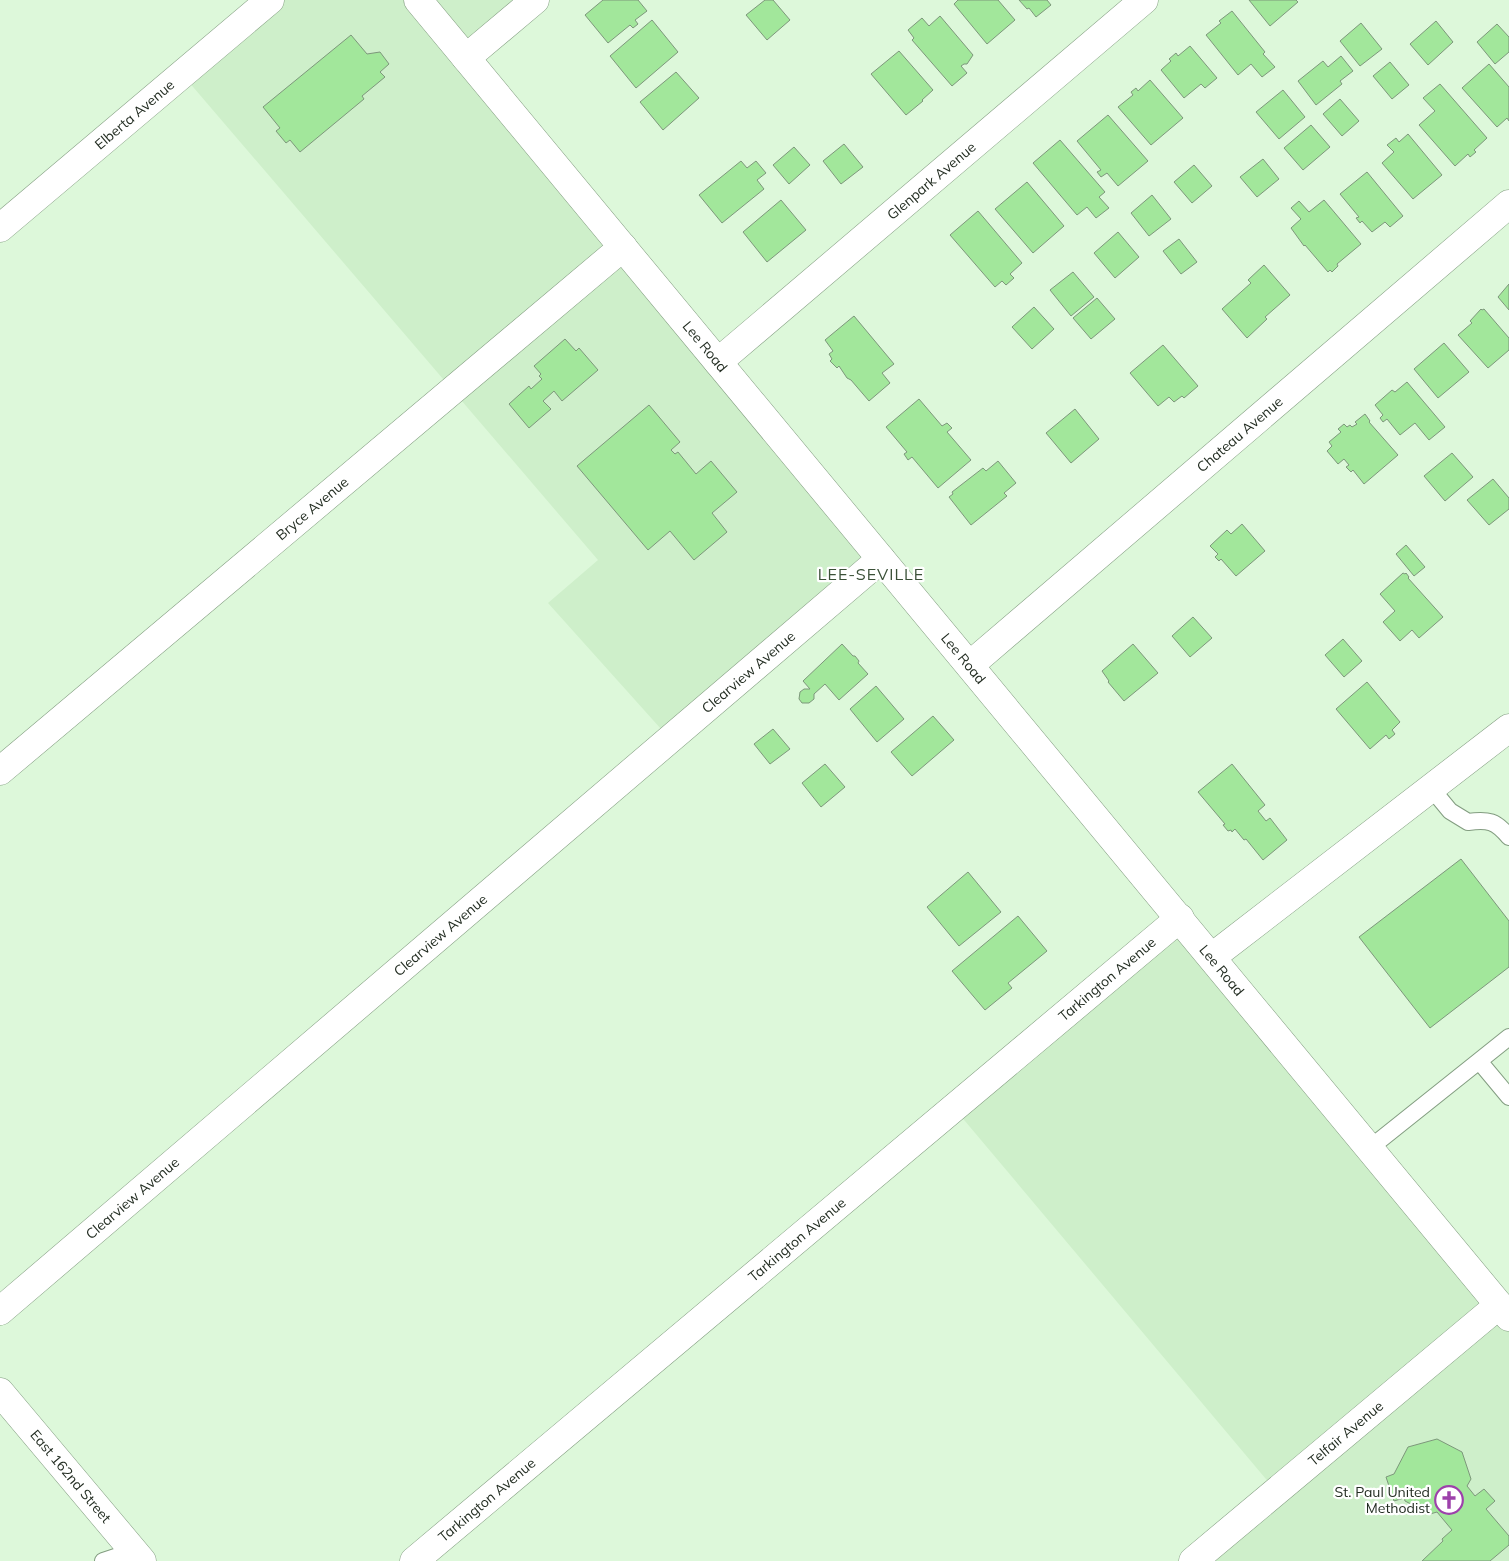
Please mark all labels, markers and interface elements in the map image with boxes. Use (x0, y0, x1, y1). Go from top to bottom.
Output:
street label: Elberta Avenue (91, 76, 178, 153)
street label: Glenpark Avenue (883, 138, 979, 223)
street label: Lee Road (679, 317, 731, 376)
street label: Chateau Avenue (1193, 392, 1287, 476)
street label: Bryce Avenue (272, 473, 352, 544)
district label: LEE-SEVILLE (818, 564, 924, 584)
street label: Clearview Avenue (698, 627, 799, 717)
street label: Lee Road (937, 629, 990, 688)
street label: Clearview Avenue (390, 890, 491, 980)
street label: Tarkington Avenue (1055, 933, 1160, 1025)
street label: Lee Road (1195, 941, 1248, 999)
street label: Clearview Avenue (82, 1153, 183, 1243)
street label: Tarkington Avenue (745, 1194, 849, 1286)
street label: Telfair Avenue (1304, 1397, 1387, 1470)
street label: East 162nd Street (26, 1426, 115, 1527)
street label: Tarkington Avenue (434, 1454, 539, 1546)
place label: St. Paul United Methodist (1335, 1483, 1430, 1517)
church icon: St. Paul United Methodist (1434, 1485, 1464, 1515)

